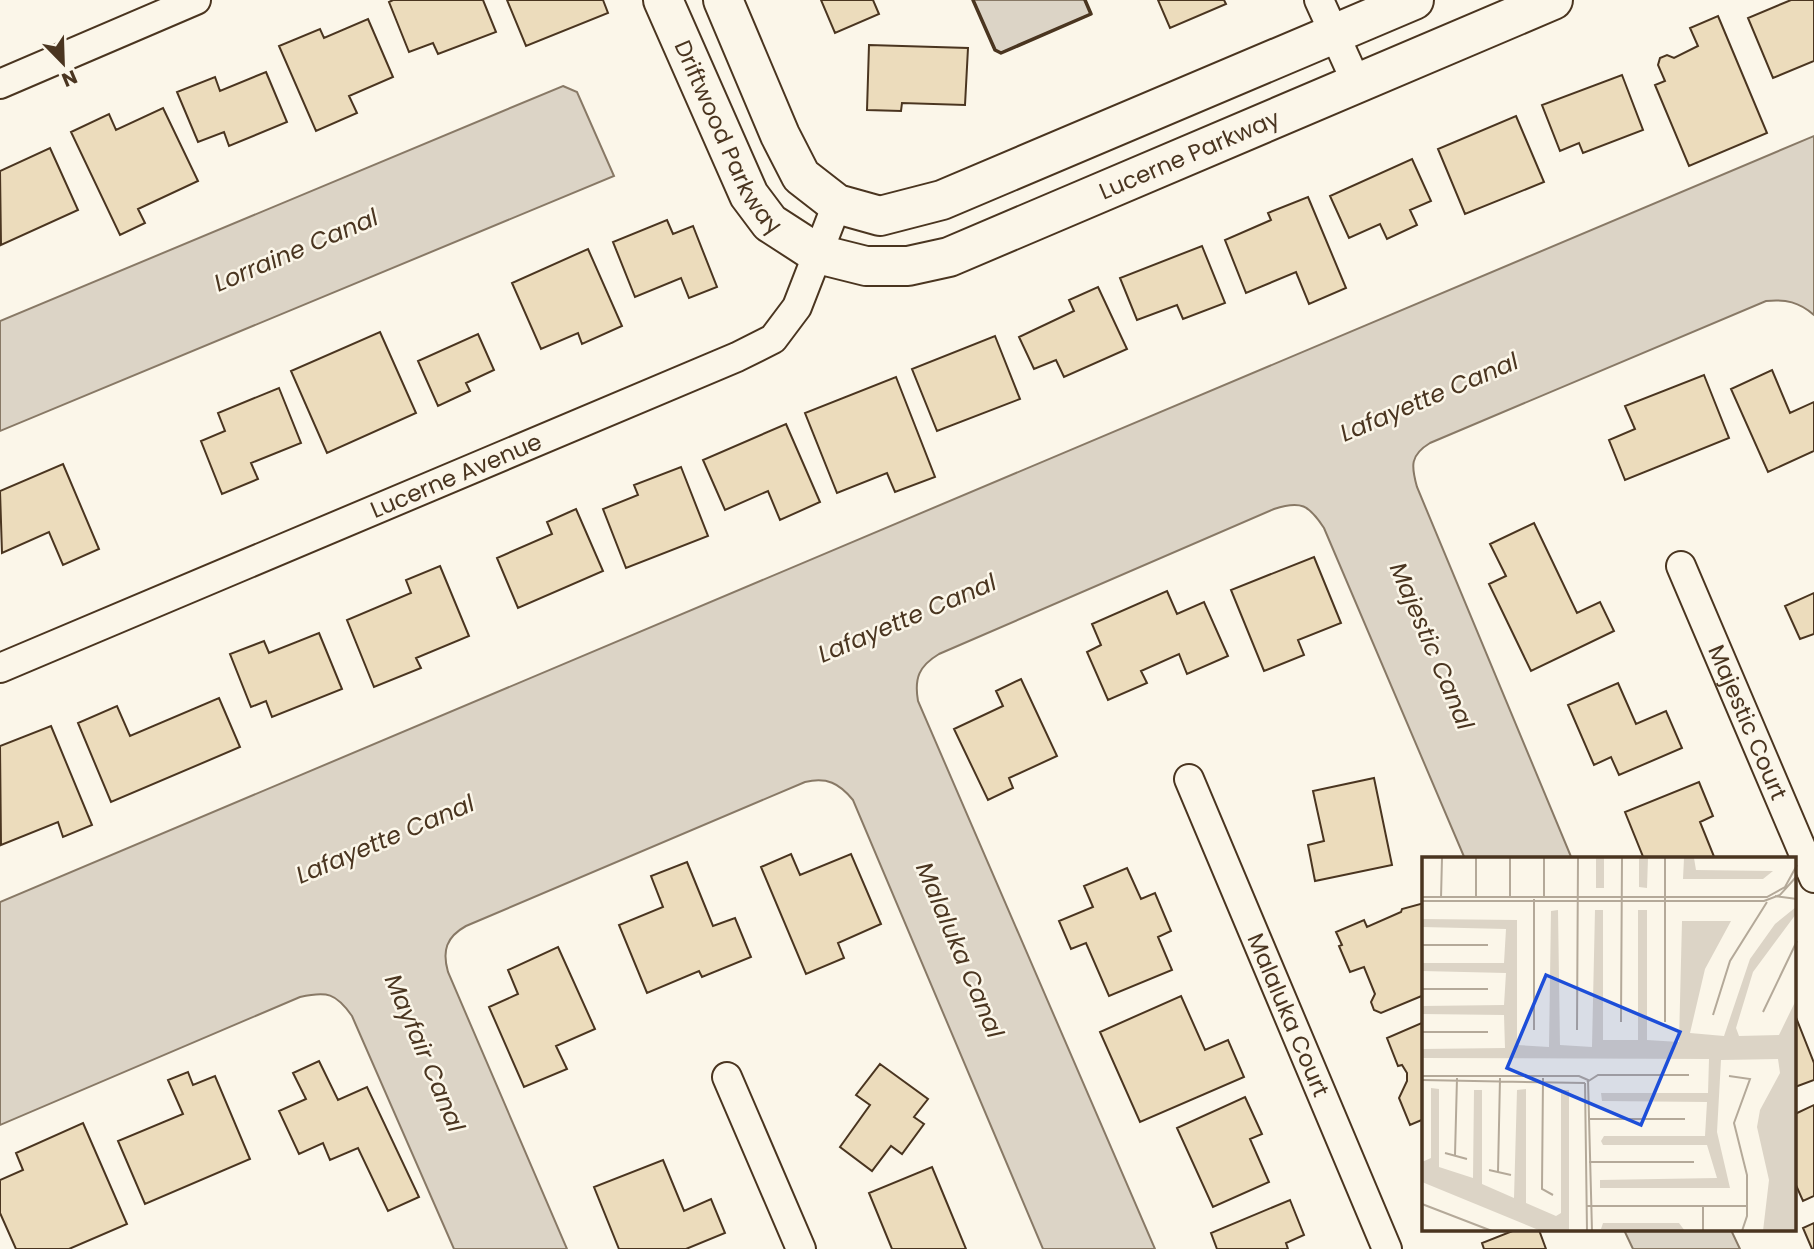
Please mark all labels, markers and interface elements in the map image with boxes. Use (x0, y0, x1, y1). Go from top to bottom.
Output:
north arrow (28, 28, 98, 98)
street label: Driftwood Parkway (667, 35, 788, 242)
text: N (58, 63, 81, 93)
street label: Lucerne Parkway (1094, 102, 1285, 207)
water label: Lorraine Canal (209, 201, 383, 299)
water label: Lafayette Canal (1335, 344, 1523, 449)
street label: Lucerne Avenue (365, 425, 547, 526)
water label: Majestic Canal (1382, 557, 1482, 735)
water label: Lafayette Canal (813, 565, 1001, 670)
street label: Majestic Court (1700, 640, 1795, 805)
water label: Lafayette Canal (291, 786, 479, 891)
water label: Malaluka Canal (908, 857, 1012, 1043)
inset map (1422, 857, 1797, 1232)
street label: Malaluka Court (1240, 928, 1337, 1102)
water label: Mayfair Canal (377, 969, 473, 1137)

